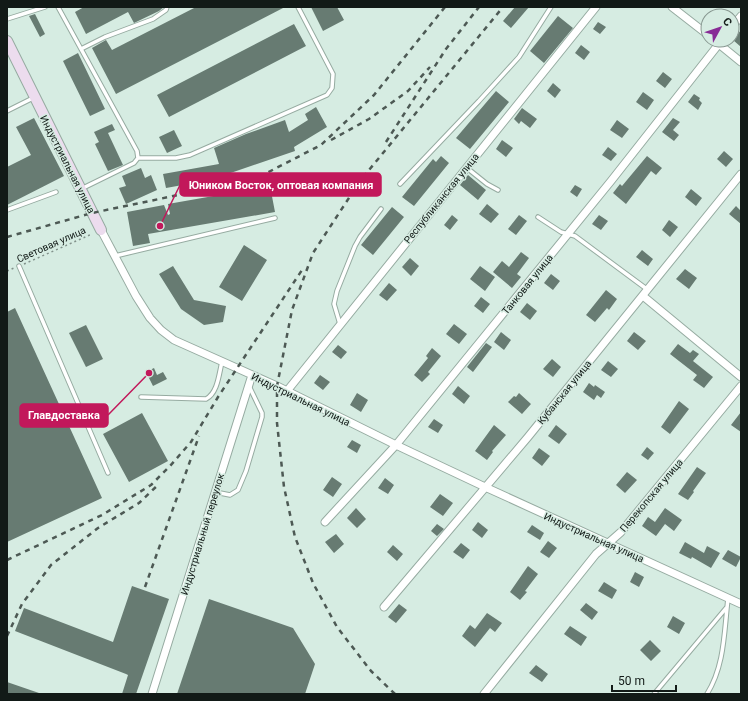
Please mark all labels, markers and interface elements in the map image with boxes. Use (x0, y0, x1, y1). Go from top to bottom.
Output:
north arrow (700, 8, 740, 48)
text: С (720, 15, 735, 29)
street label: Индустриальная улица (38, 113, 97, 215)
street label: Республиканская улица (402, 151, 481, 245)
callout: Юником Восток, оптовая компания (180, 173, 381, 196)
text: Юником Восток, оптовая компания (189, 179, 373, 192)
street label: Световая улица (15, 224, 87, 265)
street label: Танковая улица (500, 252, 555, 317)
street label: Кубанская улица (535, 358, 594, 427)
street label: Индустриальная улица (250, 371, 352, 428)
callout: Главдоставка (20, 404, 108, 427)
text: Главдоставка (28, 409, 100, 422)
street label: Перекопская улица (618, 457, 685, 534)
street label: Индустриальный переулок (179, 471, 226, 596)
street label: Индустриальная улица (542, 510, 646, 565)
scale bar (612, 667, 676, 693)
text: 50 m (618, 674, 645, 688)

